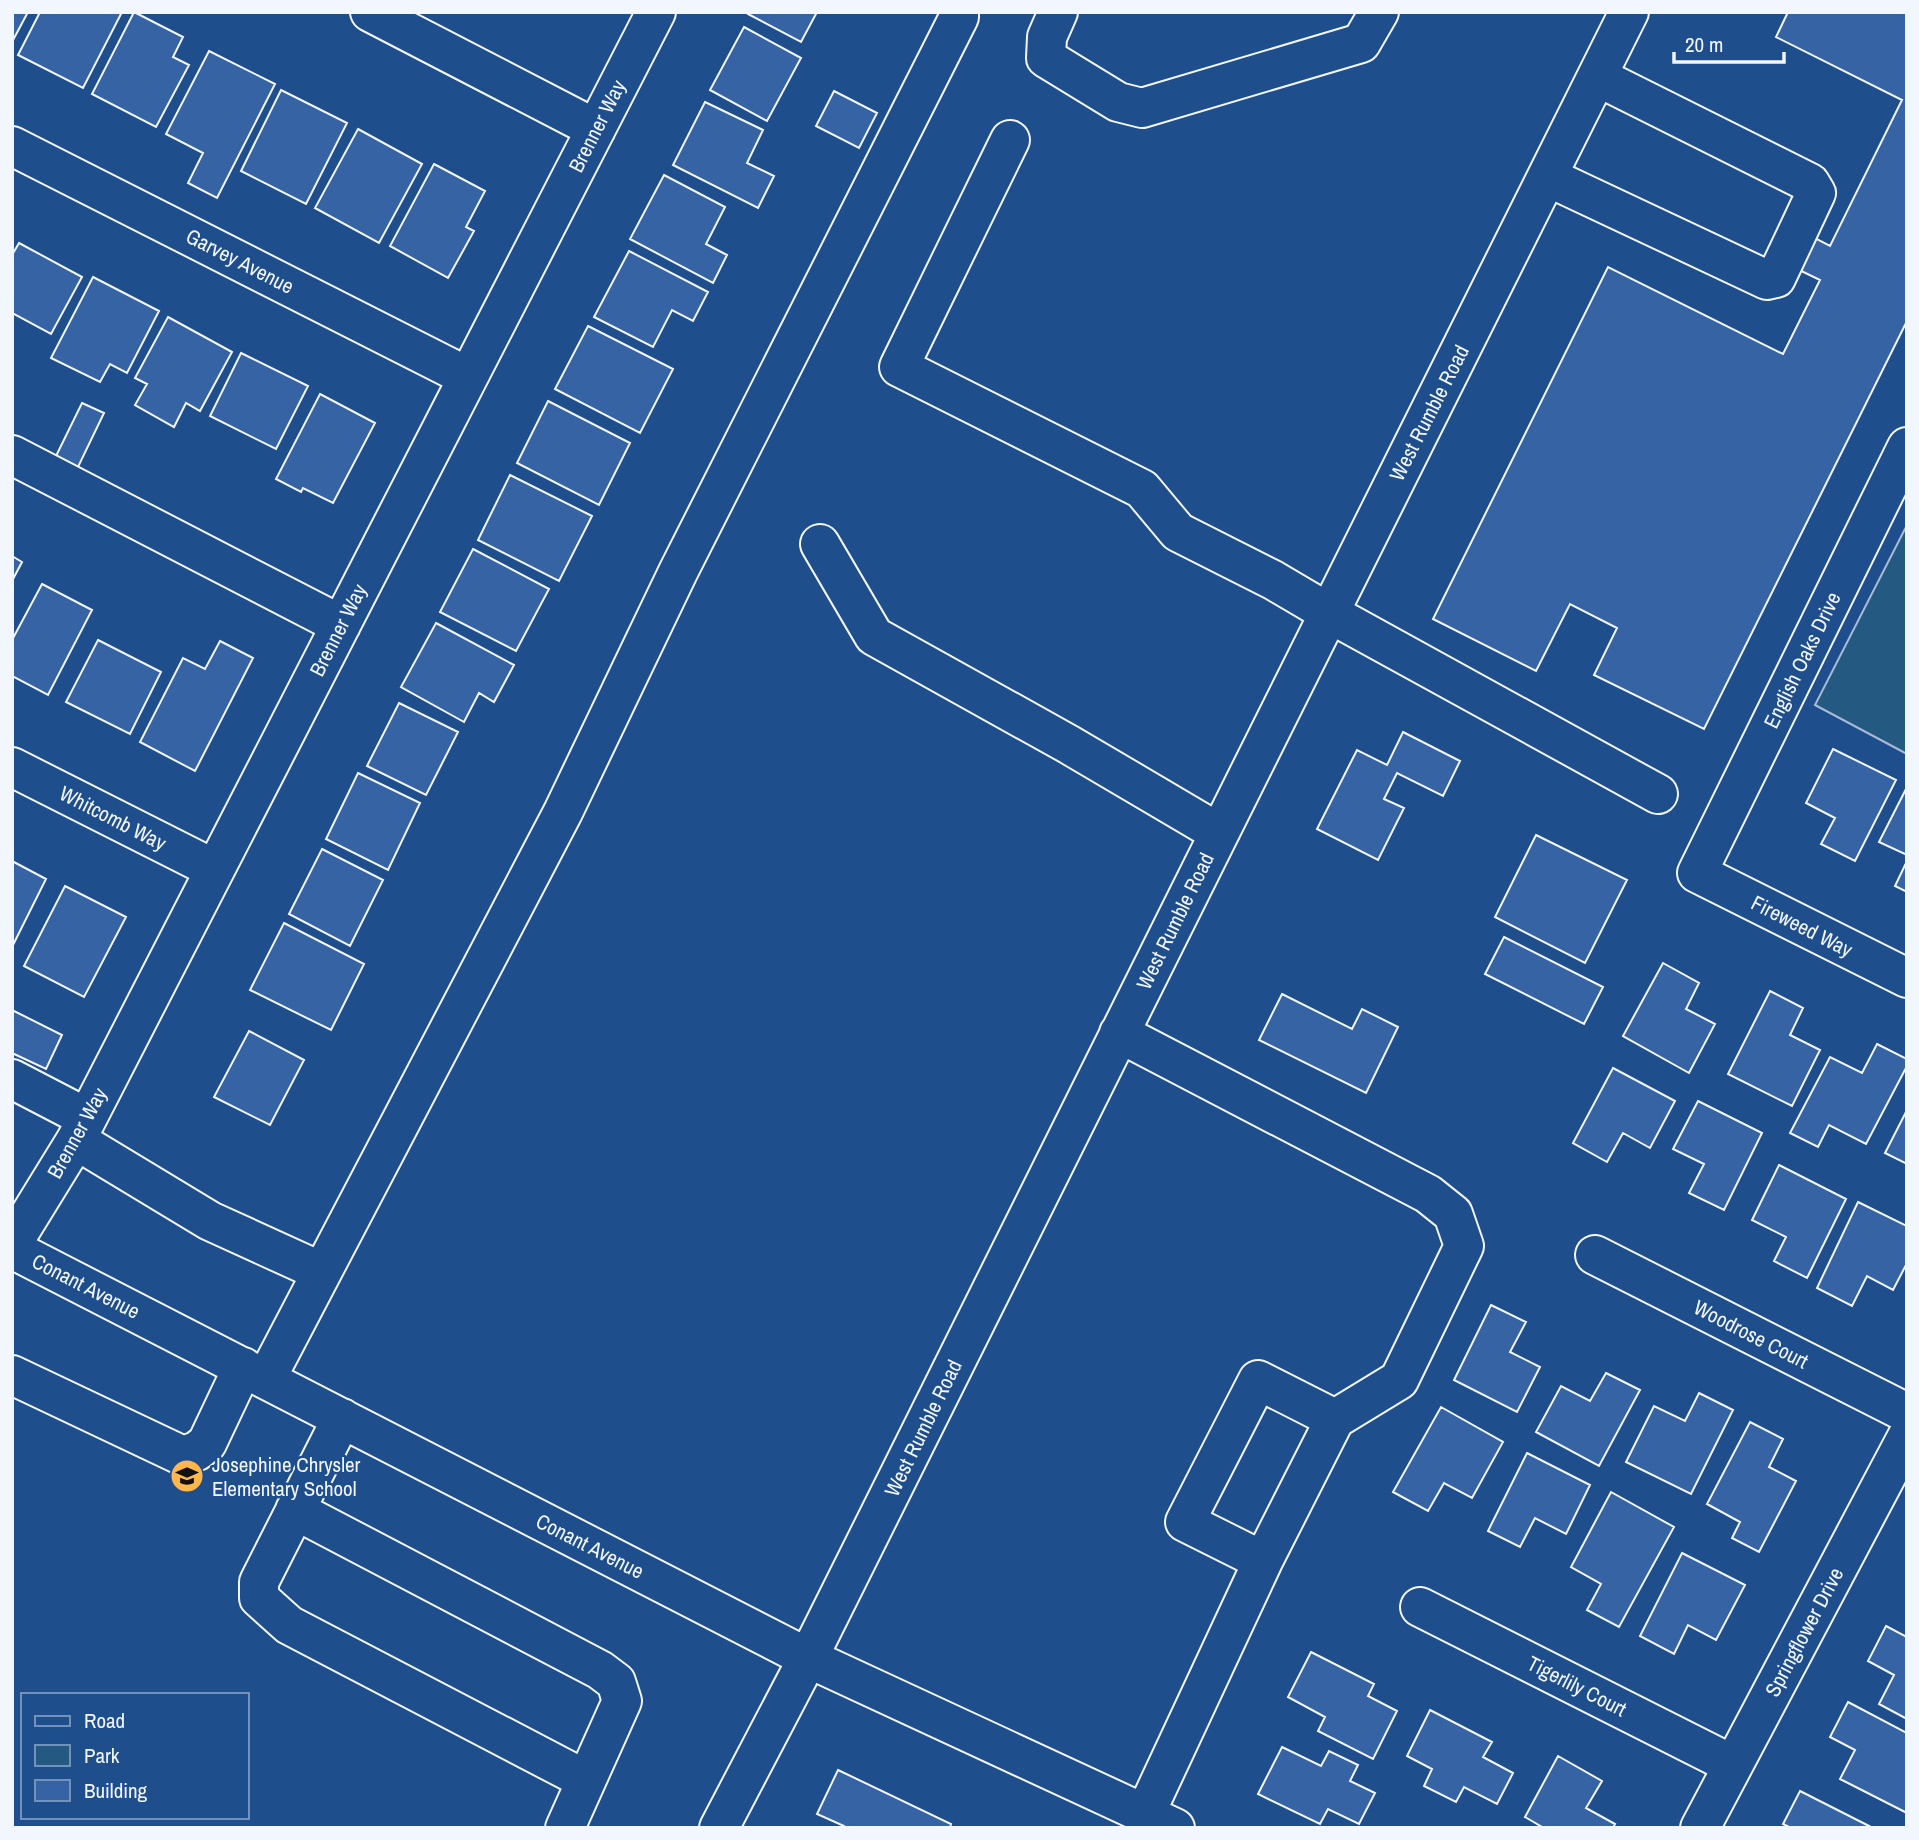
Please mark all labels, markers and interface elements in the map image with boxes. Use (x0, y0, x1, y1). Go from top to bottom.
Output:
scale bar (1674, 21, 1784, 65)
text: 20 m (1685, 30, 1723, 59)
street label: Brenner Way (561, 75, 633, 177)
street label: Garvey Avenue (181, 221, 299, 301)
street label: West Rumble Road (1382, 340, 1476, 486)
street label: Brenner Way (302, 579, 374, 681)
street label: English Oaks Drive (1756, 587, 1848, 733)
street label: Whitcomb Way (55, 779, 172, 857)
street label: West Rumble Road (1129, 848, 1221, 994)
street label: Fireweed Way (1746, 888, 1858, 964)
street label: Brenner Way (40, 1082, 114, 1184)
street label: Conant Avenue (27, 1246, 145, 1326)
street label: Woodrose Court (1689, 1293, 1813, 1375)
street label: West Rumble Road (877, 1355, 969, 1501)
place label: Josephine Chrysler Elementary School (212, 1450, 361, 1503)
school or university icon: Josephine Chrysler Elementary School (168, 1457, 206, 1495)
street label: Conant Avenue (531, 1506, 649, 1586)
street label: Springflower Drive (1758, 1562, 1850, 1702)
street label: Tigerlily Court (1522, 1649, 1632, 1723)
legend (21, 1693, 248, 1819)
text: Road (84, 1706, 125, 1735)
text: Park (84, 1741, 120, 1770)
text: Building (84, 1776, 148, 1805)

